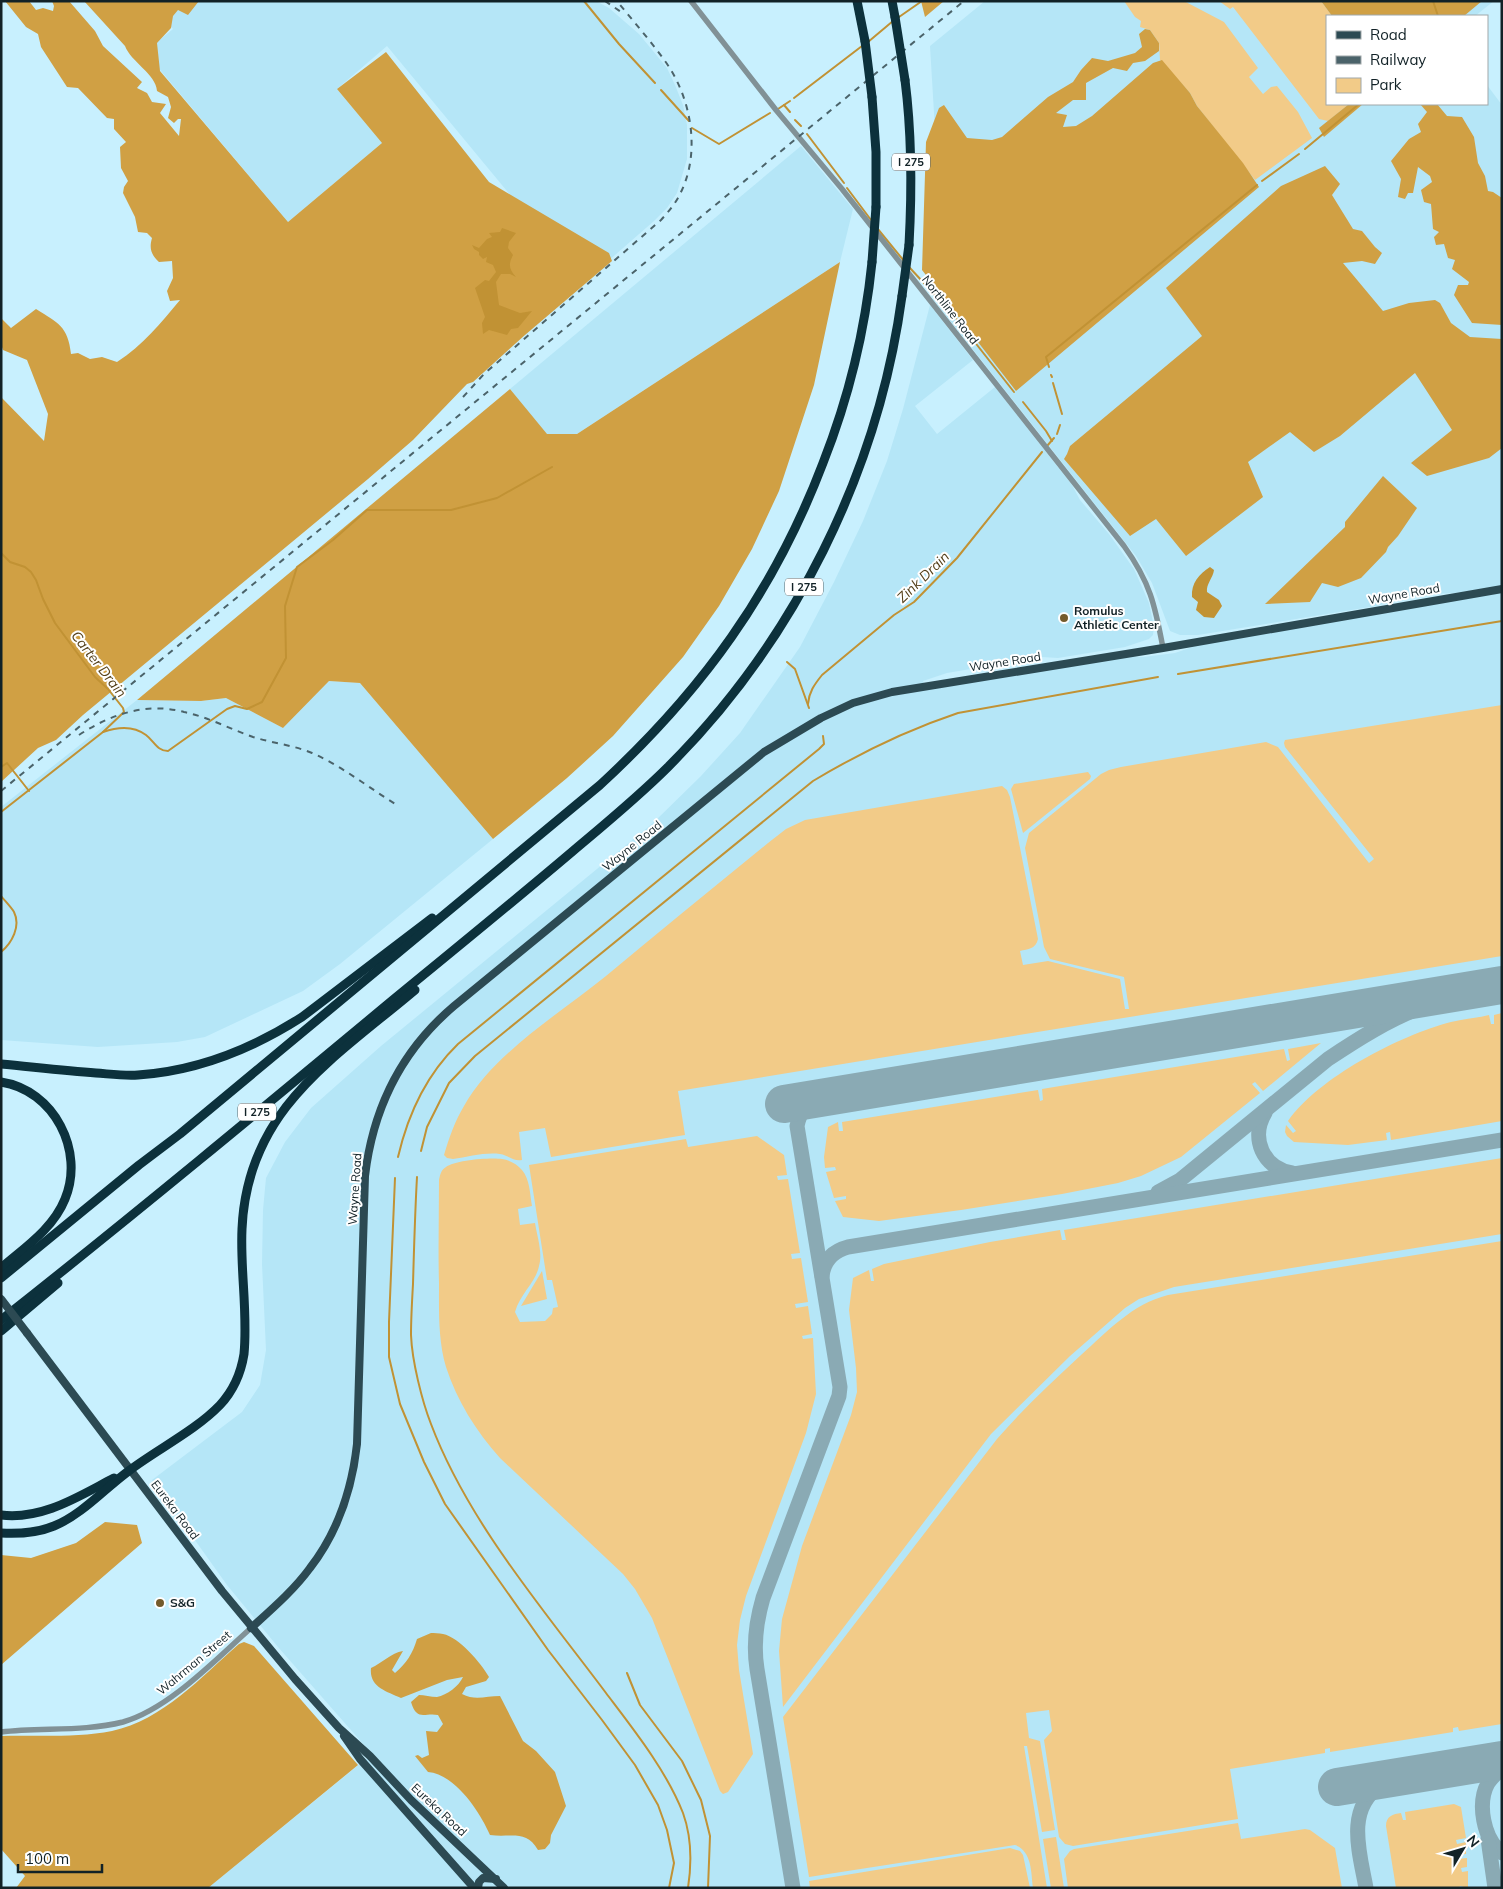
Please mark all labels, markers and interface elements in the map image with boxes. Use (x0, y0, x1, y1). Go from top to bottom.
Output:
legend (1326, 15, 1488, 105)
text: Road (1370, 25, 1407, 44)
text: Railway (1370, 50, 1426, 69)
text: Park (1370, 75, 1402, 94)
road number: I 275 (892, 154, 930, 170)
street label: Northline Road (919, 272, 982, 347)
water label: Zink Drain (893, 548, 953, 606)
road number: I 275 (785, 578, 823, 596)
street label: Wayne Road (1367, 580, 1441, 607)
place label: Romulus Athletic Center (1074, 603, 1159, 632)
marker: Romulus Athletic Center (1058, 612, 1070, 624)
water label: Carter Drain (67, 627, 131, 701)
street label: Wayne Road (968, 648, 1042, 675)
street label: Wayne Road (599, 817, 664, 874)
road number: I 275 (238, 1104, 276, 1120)
street label: Wayne Road (344, 1152, 365, 1226)
street label: Eureka Road (148, 1477, 203, 1542)
place label: S&G (170, 1595, 195, 1610)
marker: S&G (154, 1597, 166, 1609)
street label: Wahrman Street (153, 1627, 234, 1698)
street label: Eureka Road (408, 1780, 470, 1839)
north arrow (1438, 1824, 1488, 1874)
text: N (1463, 1831, 1484, 1851)
scale bar (18, 1842, 101, 1874)
text: 100 m (25, 1849, 69, 1868)

